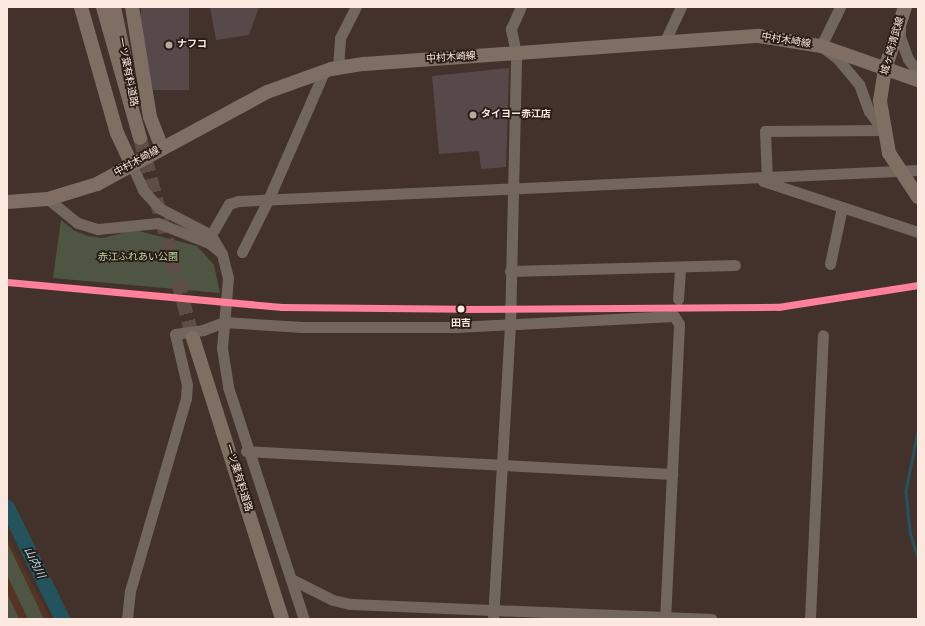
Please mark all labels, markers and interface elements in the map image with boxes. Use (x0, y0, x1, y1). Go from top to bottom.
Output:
street label: 城ヶ崎清武線 (879, 16, 907, 76)
street label: 中村木崎線 (760, 31, 812, 51)
street label: 一ツ葉有料道路 (114, 36, 140, 108)
place label: ナフコ (177, 39, 207, 51)
marker: ナフコ (164, 40, 174, 50)
street label: 中村木崎線 (426, 50, 476, 66)
place label: タイヨー赤江店 (481, 109, 551, 121)
marker: タイヨー赤江店 (468, 110, 478, 120)
street label: 中村木崎線 (112, 145, 162, 179)
park label: 赤江ふれあい公園 (98, 252, 178, 264)
marker: 田吉 (454, 302, 468, 316)
place label: 田吉 (451, 318, 471, 330)
street label: 一ツ葉有料道路 (222, 443, 254, 513)
water label: 山内川 (21, 545, 47, 581)

